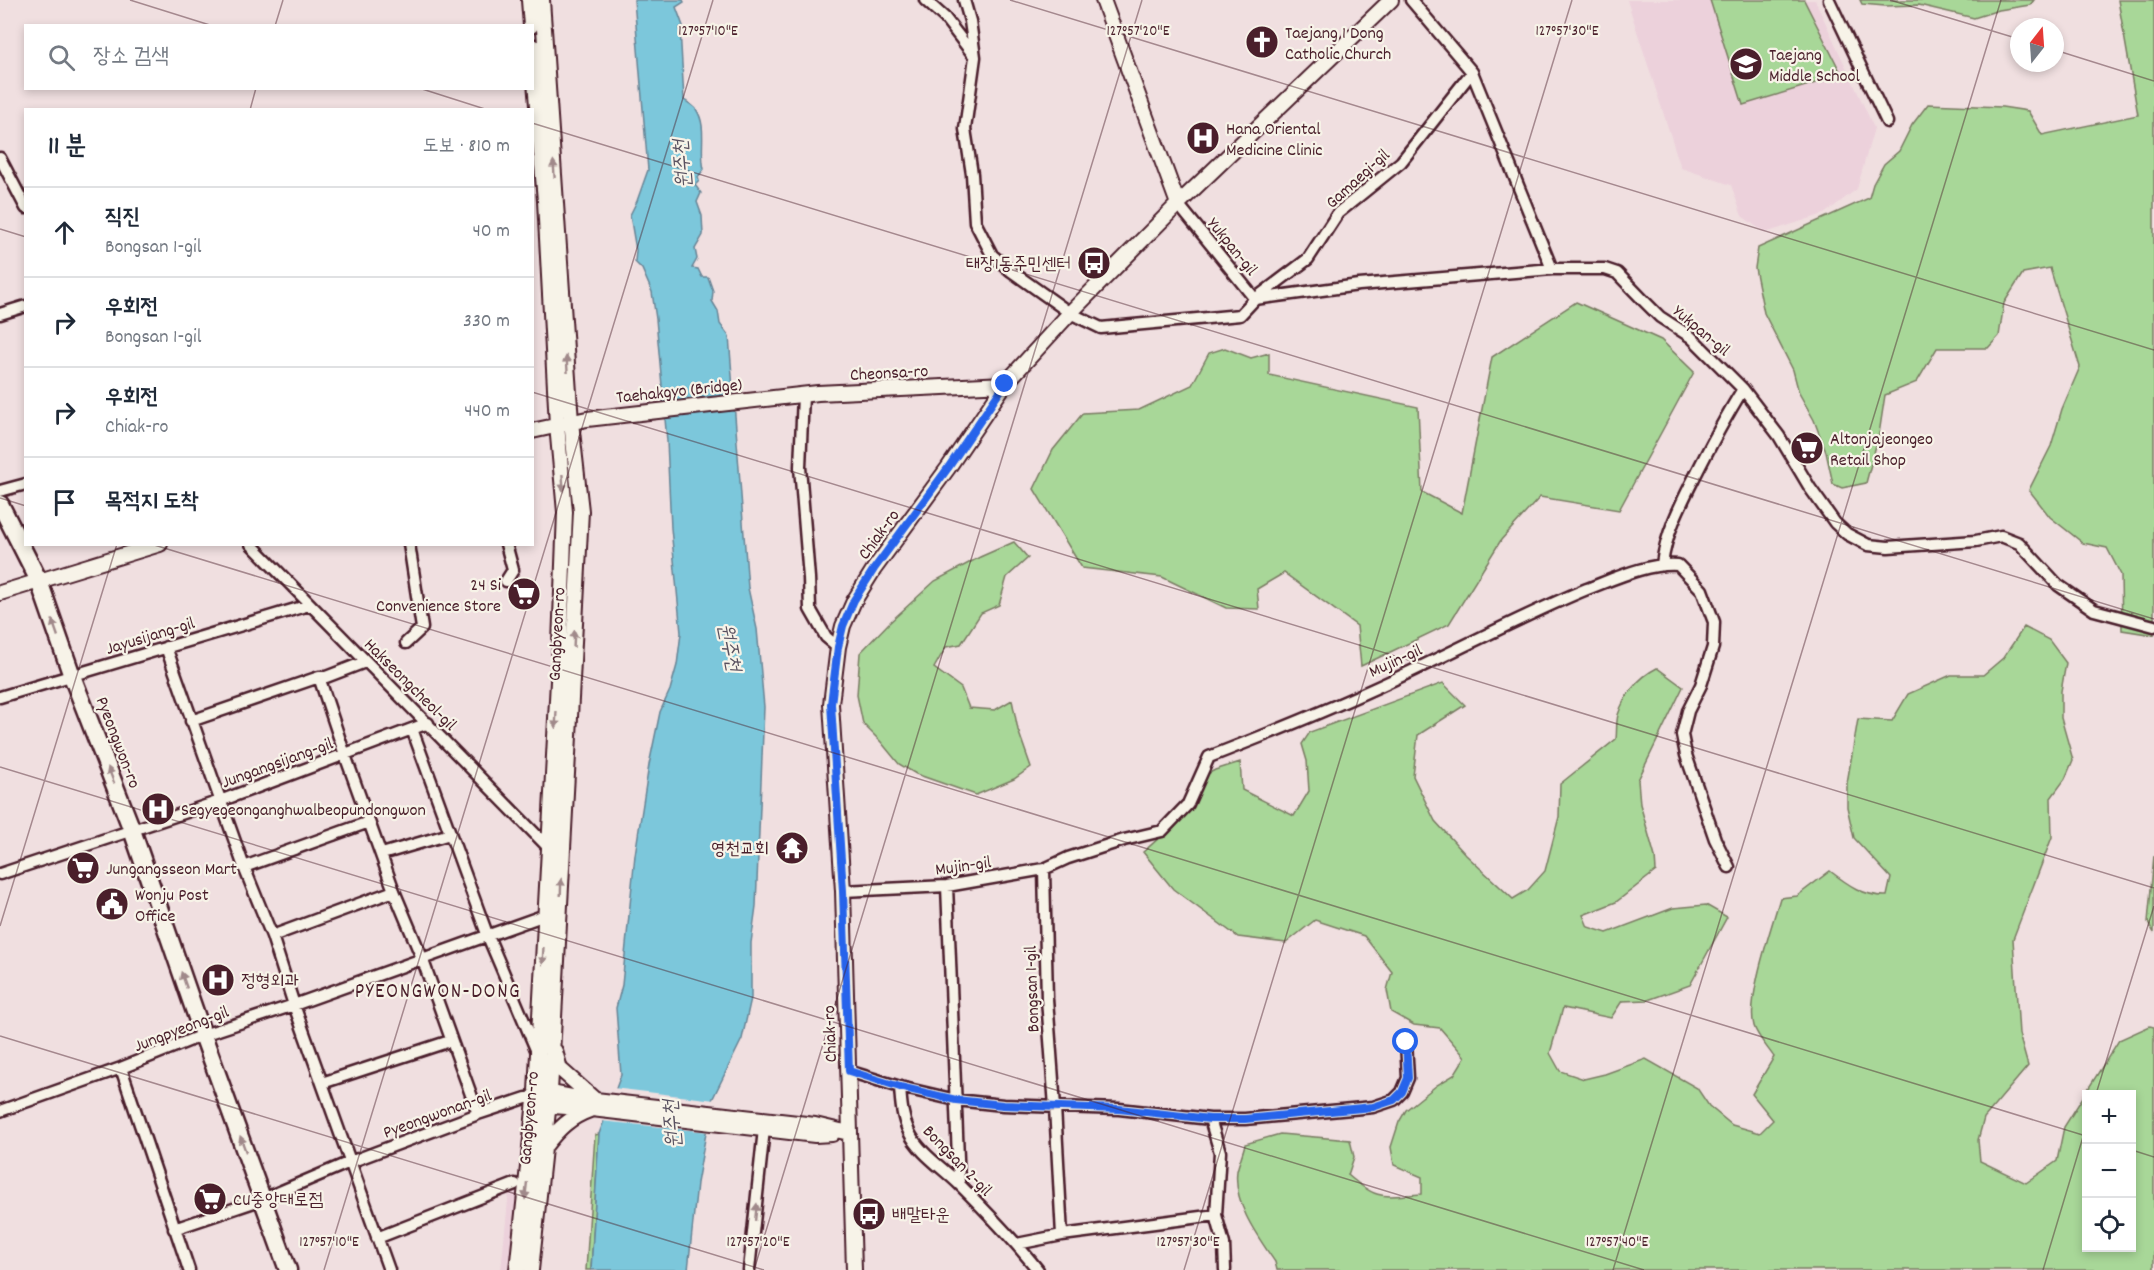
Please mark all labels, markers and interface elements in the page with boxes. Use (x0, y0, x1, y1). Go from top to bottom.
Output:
north arrow (2010, 18, 2064, 72)
text: 127°57'10"E (678, 21, 738, 43)
text: 127°57'20"E (1107, 21, 1170, 43)
text: 127°57'30"E (1535, 21, 1599, 43)
place label: Taejang 1 Dong Catholic Church (1285, 22, 1391, 68)
search box (24, 24, 534, 90)
church icon: Taejang 1 Dong Catholic Church (1244, 24, 1280, 60)
icon: search (45, 41, 78, 74)
text: 장소 검색 (93, 42, 169, 73)
place label: Taejang Middle School (1769, 44, 1860, 90)
school or university icon: Taejang Middle School (1728, 46, 1764, 82)
place label: Hana Oriental Medicine Clinic (1226, 118, 1322, 164)
hospital icon: Hana Oriental Medicine Clinic (1185, 120, 1221, 156)
text: 11 분 (48, 129, 86, 166)
text: 도보 · 810 m (422, 133, 510, 161)
water label: 원주천 (668, 137, 700, 189)
street label: Gamaegi-gil (1321, 144, 1397, 216)
one-way arrow (549, 160, 558, 179)
text: 직진 (105, 203, 140, 234)
street label: Yukpan-gil (1200, 213, 1263, 283)
icon: ahead (48, 216, 81, 249)
text: 40 m (472, 218, 510, 246)
text: Bongsan 1-gil (105, 234, 201, 262)
bus stop icon: 태장1동주민센터 (1076, 245, 1112, 281)
place label: 태장1동주민센터 (966, 253, 1071, 278)
text: 우회전 (105, 293, 158, 324)
street label: Yukpan-gil (1666, 300, 1735, 364)
icon: right (48, 306, 81, 339)
text: 330 m (463, 308, 510, 336)
text: Bongsan 1-gil (105, 324, 201, 352)
one-way arrow (562, 354, 571, 373)
street label: Cheonsa-ro (849, 360, 929, 389)
route end (991, 370, 1017, 396)
street label: Taehakgyo (Bridge) (615, 373, 744, 412)
text: 우회전 (105, 383, 158, 414)
icon: right (48, 396, 81, 429)
text: 440 m (464, 398, 510, 426)
text: Chiak-ro (105, 414, 168, 442)
place label: Altonjajeongeo Retail Shop (1830, 428, 1933, 474)
supermarket icon: Altonjajeongeo Retail Shop (1789, 430, 1825, 466)
one-way arrow (558, 474, 568, 493)
icon: arrive (48, 486, 81, 519)
text: 목적지 도착 (105, 487, 199, 518)
street label: Chiak-ro (853, 505, 907, 566)
place label: 24 Si Convenience Store (376, 574, 501, 620)
supermarket icon: 24 Si Convenience Store (506, 576, 542, 612)
street label: Gangbyeon-ro (544, 587, 573, 682)
street label: Jayusijang-gil (103, 612, 199, 663)
one-way arrow (50, 619, 60, 637)
water label: 원주천 (710, 621, 747, 676)
one-way arrow (570, 630, 579, 649)
street label: Hakseongcheol-gil (357, 634, 462, 738)
street label: Mujin-gil (1365, 639, 1427, 685)
street label: Pyeongwon-ro (88, 693, 146, 792)
one-way arrow (551, 710, 560, 729)
street label: Jungangsijang-gil (219, 732, 338, 796)
one-way arrow (106, 766, 115, 784)
hospital icon: Segyegeonganghwalbeopundongwon (140, 791, 176, 827)
place label: Segyegeonganghwalbeopundongwon (181, 799, 426, 824)
temple icon: 영천교회 (774, 830, 810, 866)
place label: 영천교회 (711, 838, 769, 863)
supermarket icon: Jungangsseon Mart (65, 850, 101, 886)
street label: Mujin-gil (934, 851, 994, 884)
place label: Jungangsseon Mart (106, 858, 237, 883)
one-way arrow (557, 877, 566, 896)
place label: Wonju Post Office (135, 884, 209, 930)
public building icon: Wonju Post Office (94, 886, 130, 922)
street label: Bongsan 1-gil (1019, 944, 1048, 1033)
one-way arrow (538, 947, 547, 966)
hospital icon: 정형외과 (200, 962, 236, 998)
place label: 정형외과 (241, 970, 299, 995)
one-way arrow (179, 971, 188, 989)
district label: PYEONGWON-DONG (355, 978, 521, 1008)
street label: Jungpyeong-gil (131, 1001, 234, 1060)
street label: Chiak-ro (818, 1005, 845, 1063)
route start (1392, 1028, 1418, 1054)
street label: Gangbyeon-ro (514, 1070, 547, 1166)
street label: Pyeongwonan-gil (380, 1084, 496, 1147)
map controls (2082, 1090, 2136, 1252)
button: + (2082, 1090, 2136, 1144)
water label: 원주천 (658, 1097, 690, 1149)
street label: Bongsan 2-gil (916, 1120, 997, 1204)
one-way arrow (237, 1135, 247, 1153)
button: − (2082, 1144, 2136, 1198)
supermarket icon: CU중앙대로점 (192, 1181, 228, 1217)
one-way arrow (521, 1181, 530, 1200)
place label: CU중앙대로점 (233, 1189, 324, 1214)
bus stop icon: 배말타운 (851, 1196, 887, 1232)
button: locate (2082, 1198, 2136, 1252)
one-way arrow (751, 1202, 760, 1221)
place label: 배말타운 (892, 1204, 950, 1229)
text: 127°57'10"E (299, 1232, 359, 1254)
text: 127°57'20"E (727, 1232, 790, 1254)
text: 127°57'30"E (1156, 1232, 1220, 1254)
text: 127°57'40"E (1586, 1232, 1648, 1254)

